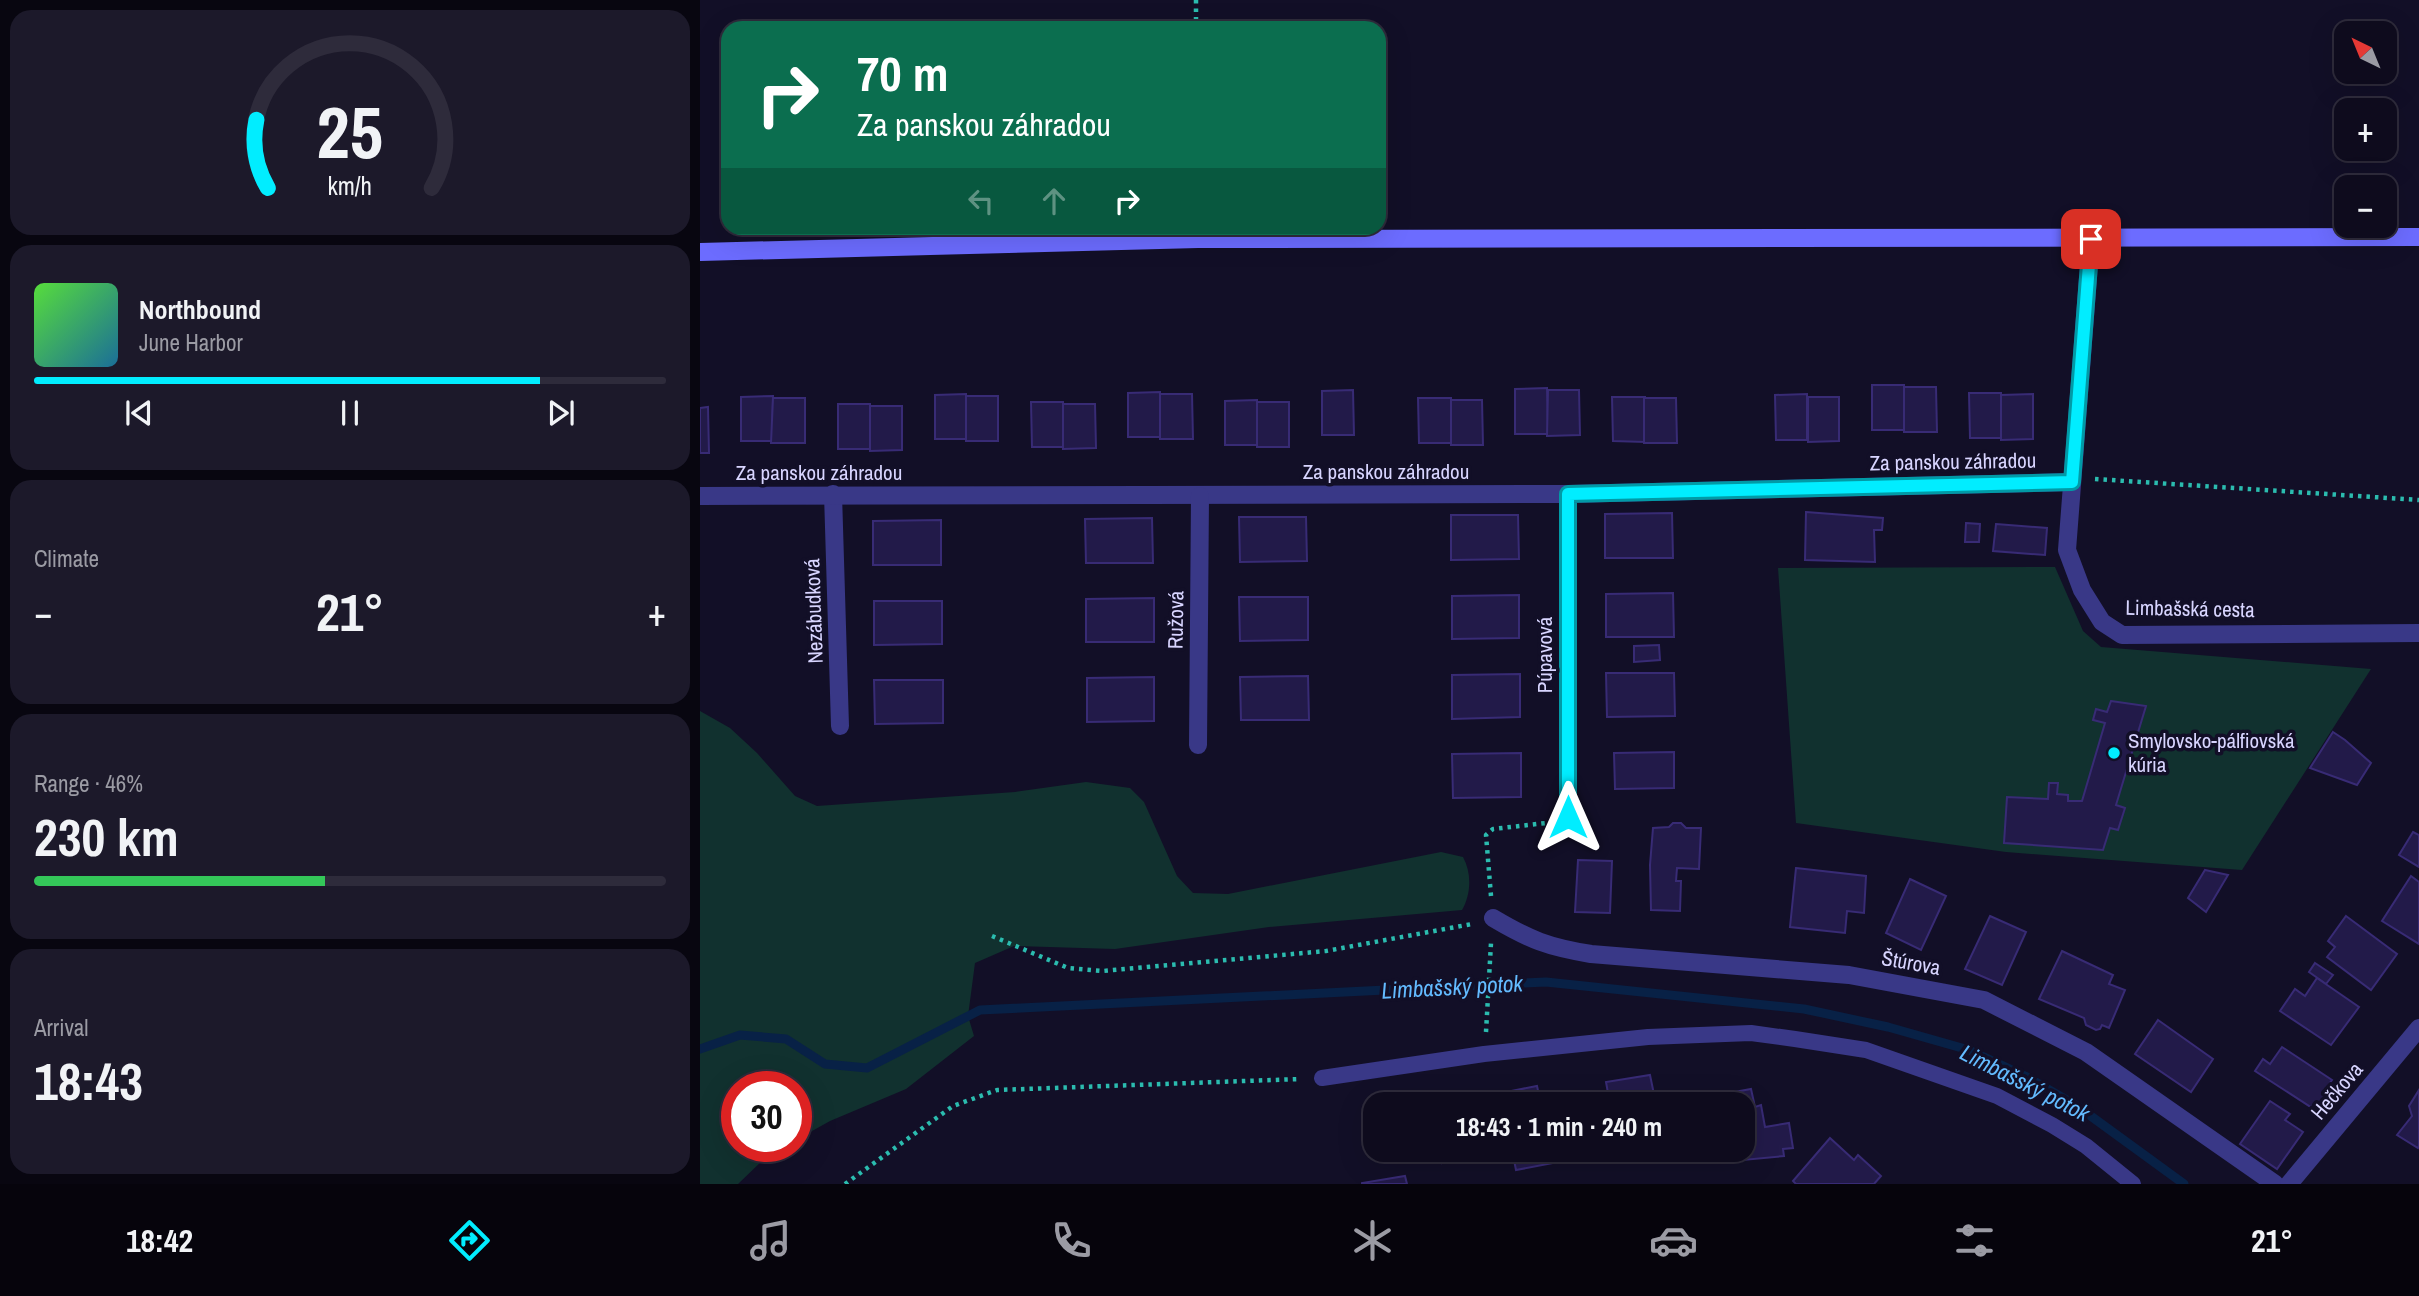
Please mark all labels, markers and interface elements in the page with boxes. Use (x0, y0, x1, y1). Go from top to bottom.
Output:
north arrow (2334, 21, 2398, 84)
map controls (2334, 21, 2397, 238)
text: 70 m (857, 40, 949, 106)
icon: right (742, 49, 833, 140)
text: 25 (317, 84, 383, 182)
button: + (2334, 98, 2397, 161)
text: Za panskou záhradou (857, 103, 1111, 146)
text: km/h (328, 169, 372, 203)
button: − (2334, 175, 2397, 238)
icon: left (962, 182, 1000, 220)
icon: ahead (1035, 182, 1073, 220)
icon: right (1108, 182, 1146, 220)
pin (2061, 209, 2121, 269)
icon: arrive (2072, 220, 2110, 258)
text: Northbound (139, 292, 261, 327)
text: June Harbor (139, 327, 243, 358)
icon: previous (120, 394, 158, 432)
icon: pause (331, 394, 369, 432)
icon: next (542, 394, 580, 432)
street label: Za panskou záhradou (1869, 446, 2037, 477)
street label: Za panskou záhradou (1303, 457, 1469, 486)
street label: Za panskou záhradou (736, 458, 902, 487)
text: Climate (34, 543, 99, 574)
street label: Nezábudková (797, 557, 830, 664)
text: 21° (316, 577, 384, 647)
text: − (34, 587, 52, 638)
text: + (648, 587, 666, 638)
street label: Ružová (1160, 590, 1191, 649)
street label: Limbašská cesta (2125, 593, 2255, 624)
street label: Púpavová (1530, 616, 1559, 693)
place label: Smylovsko-pálfiovská kúria (2128, 726, 2295, 779)
marker: Smylovsko-pálfiovská kúria (2106, 745, 2122, 761)
text: Range · 46% (34, 768, 143, 799)
position arrow (1531, 780, 1605, 854)
text: 230 km (34, 802, 179, 872)
street label: Štúrova (1879, 943, 1943, 982)
water label: Limbašský potok (1380, 967, 1525, 1006)
text: Arrival (34, 1012, 89, 1043)
water label: Limbašský potok (1955, 1037, 2097, 1129)
text: 18:43 (34, 1046, 143, 1116)
street label: Hečkova (2304, 1055, 2370, 1126)
speed limit sign: 30 (721, 1071, 812, 1162)
text: 18:43 · 1 min · 240 m (1456, 1109, 1662, 1144)
icon: directions (445, 1216, 494, 1265)
icon: music (746, 1216, 795, 1265)
icon: phone (1047, 1216, 1096, 1265)
icon: climate (1348, 1216, 1397, 1265)
icon: car (1649, 1216, 1698, 1265)
icon: filters (1950, 1216, 1999, 1265)
text: 18:42 (126, 1219, 193, 1262)
text: 21° (2251, 1219, 2293, 1262)

